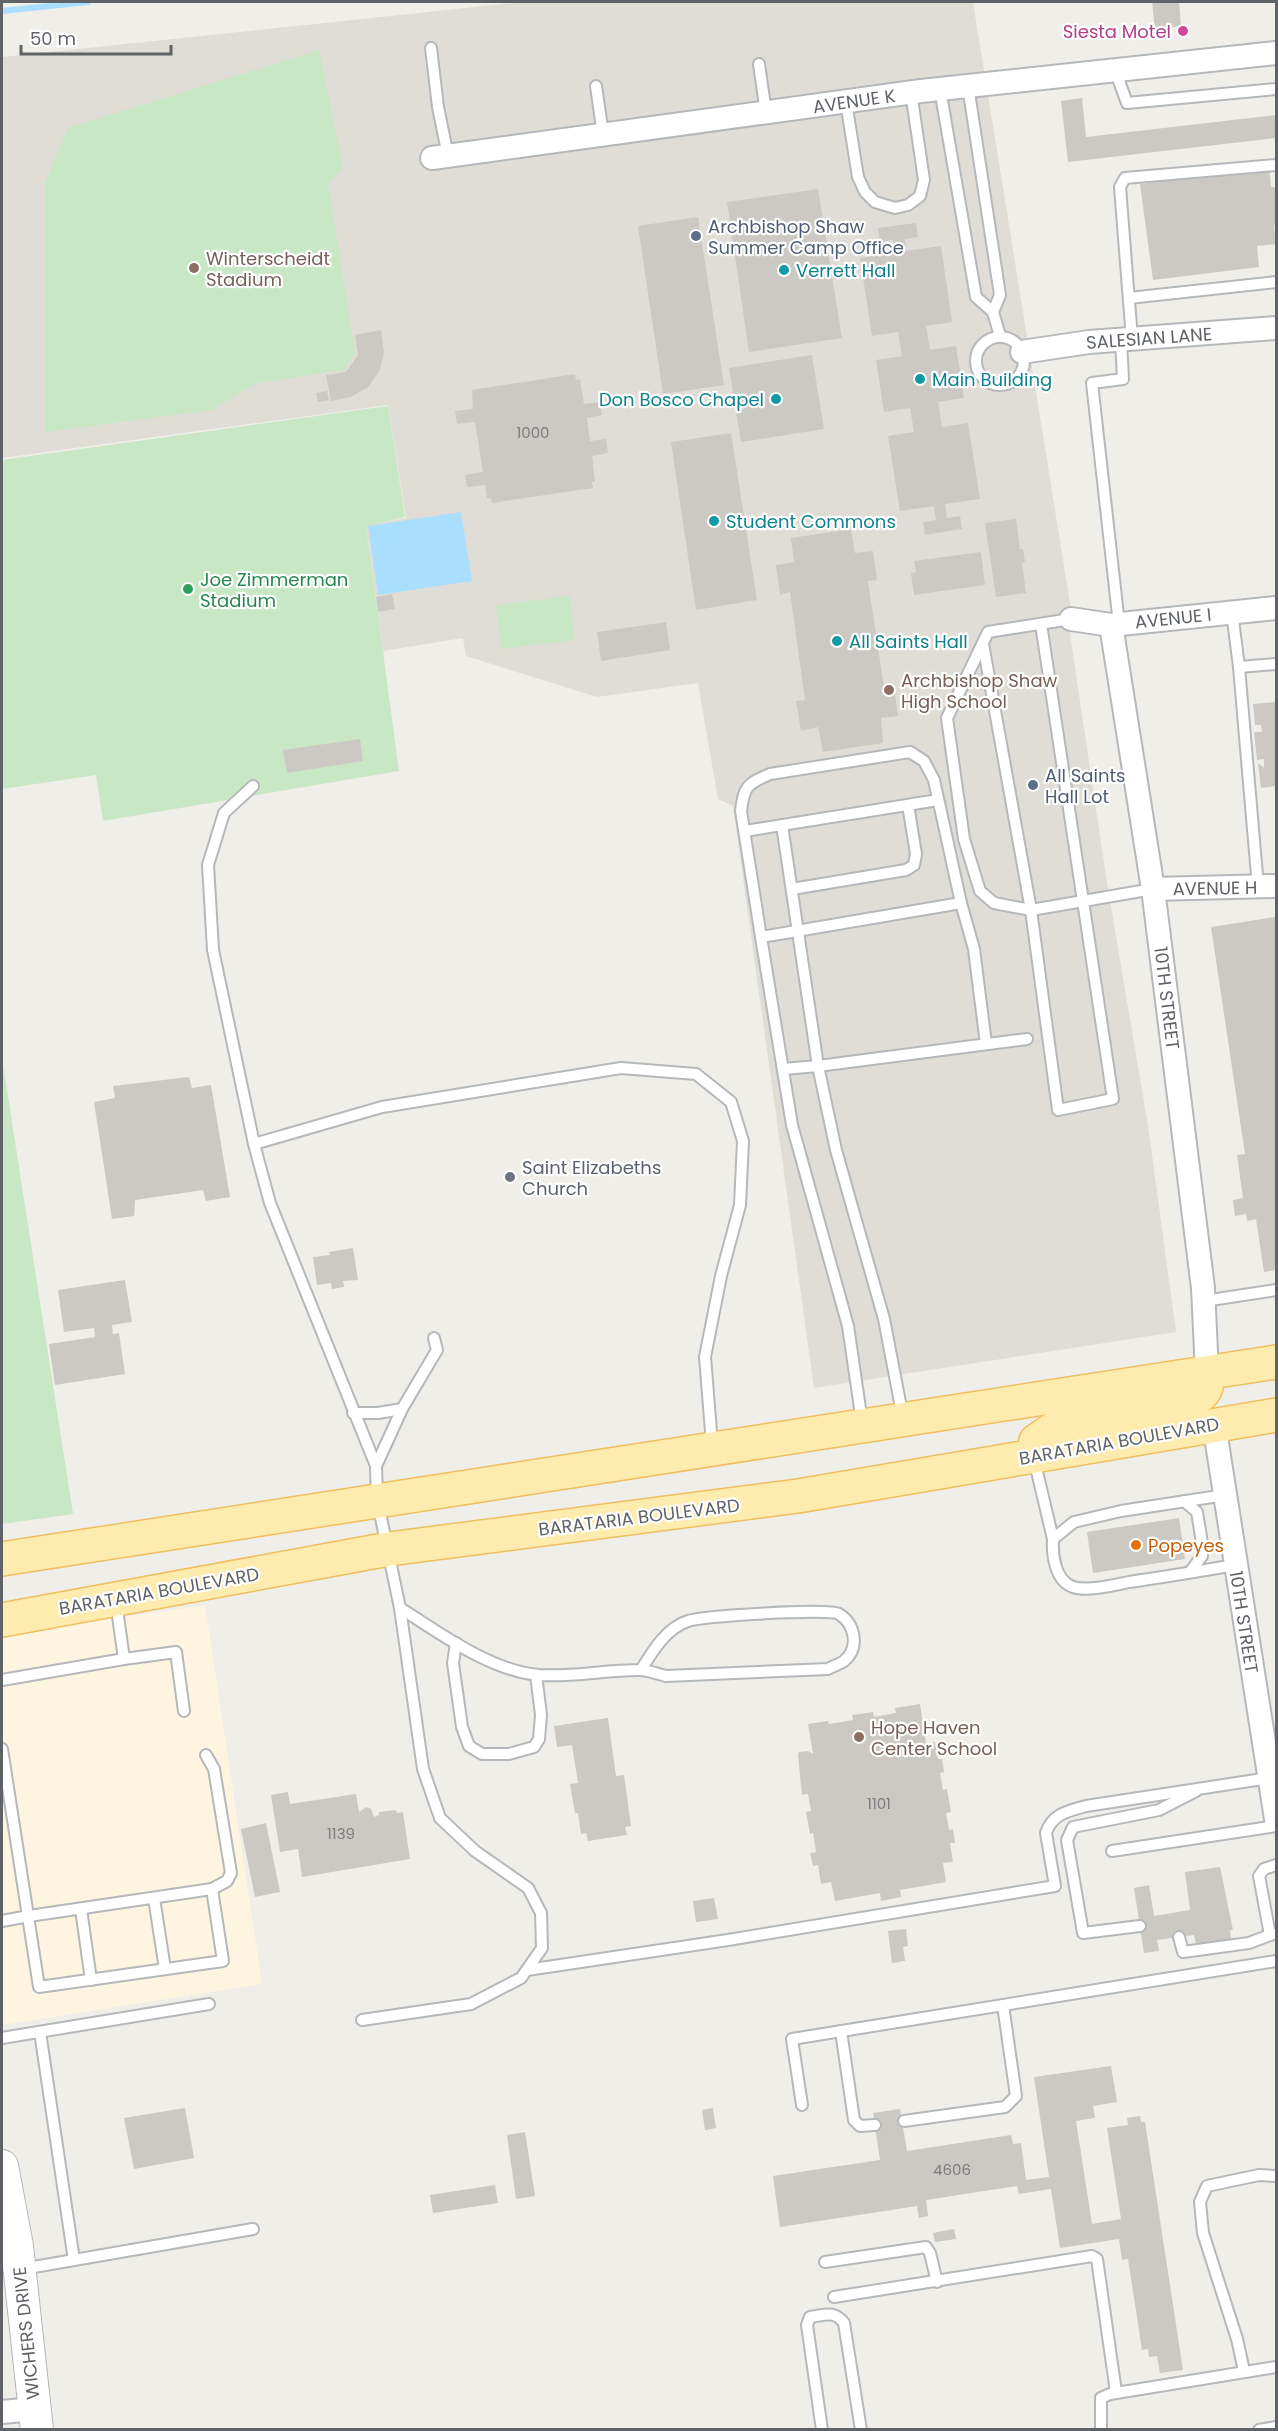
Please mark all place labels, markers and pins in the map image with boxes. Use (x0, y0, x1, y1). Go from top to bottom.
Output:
place label: Siesta Motel (1063, 19, 1171, 44)
marker: Siesta Motel (1176, 24, 1190, 38)
place label: Archbishop Shaw Summer Camp Office (708, 214, 904, 260)
marker: Archbishop Shaw Summer Camp Office (689, 229, 703, 243)
place label: Winterscheidt Stadium (206, 246, 330, 292)
place label: Verrett Hall (796, 258, 895, 283)
marker: Winterscheidt Stadium (187, 261, 201, 275)
marker: Verrett Hall (777, 263, 791, 277)
place label: Main Building (932, 367, 1052, 392)
marker: Main Building (913, 372, 927, 386)
place label: Don Bosco Chapel (599, 387, 764, 412)
marker: Don Bosco Chapel (769, 392, 783, 406)
place label: Student Commons (726, 509, 896, 534)
marker: Student Commons (707, 514, 721, 528)
place label: Joe Zimmerman Stadium (200, 567, 348, 613)
marker: Joe Zimmerman Stadium (181, 582, 195, 596)
place label: All Saints Hall (849, 629, 968, 654)
marker: All Saints Hall (830, 634, 844, 648)
place label: Archbishop Shaw High School (901, 668, 1058, 714)
marker: Archbishop Shaw High School (882, 683, 896, 697)
place label: All Saints Hall Lot (1045, 763, 1125, 809)
marker: All Saints Hall Lot (1026, 778, 1040, 792)
place label: Saint Elizabeths Church (522, 1155, 661, 1201)
marker: Saint Elizabeths Church (503, 1170, 517, 1184)
place label: Popeyes (1148, 1533, 1224, 1558)
marker: Popeyes (1129, 1538, 1143, 1552)
place label: Hope Haven Center School (871, 1715, 997, 1761)
marker: Hope Haven Center School (852, 1730, 866, 1744)

